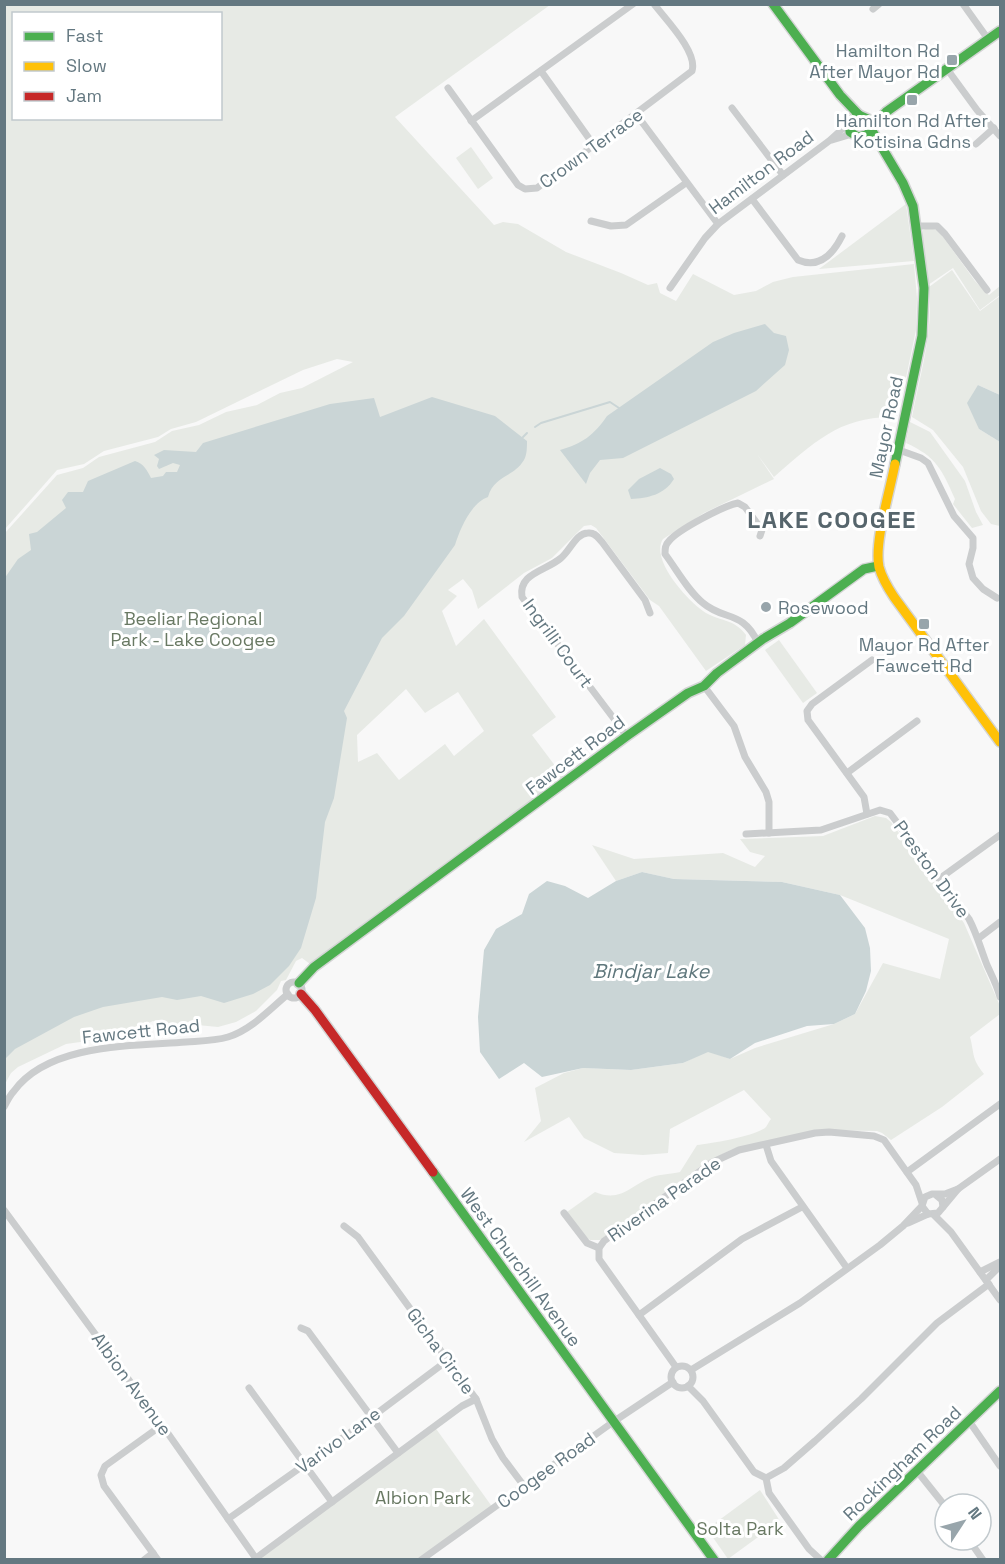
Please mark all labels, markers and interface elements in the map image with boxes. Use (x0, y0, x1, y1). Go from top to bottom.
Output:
legend (12, 12, 222, 120)
text: Fast (66, 24, 103, 47)
place label: Hamilton Rd After Mayor Rd (809, 39, 940, 83)
marker: Hamilton Rd After Mayor Rd (945, 53, 959, 67)
text: Slow (66, 54, 107, 77)
text: Jam (66, 84, 102, 107)
marker: Hamilton Rd After Kotisina Gdns (905, 93, 919, 107)
street label: Crown Terrace (535, 103, 647, 193)
place label: Hamilton Rd After Kotisina Gdns (836, 109, 989, 153)
street label: Hamilton Road (704, 125, 818, 219)
street label: Mayor Road (864, 374, 908, 480)
district label: LAKE COOGEE (747, 504, 917, 535)
street label: Ingrilli Court (518, 594, 598, 692)
place label: Rosewood (778, 596, 869, 619)
marker: Rosewood (759, 600, 773, 614)
park label: Beeliar Regional Park - Lake Coogee (110, 607, 276, 651)
marker: Mayor Rd After Fawcett Rd (917, 617, 931, 631)
place label: Mayor Rd After Fawcett Rd (859, 633, 990, 677)
street label: Fawcett Road (521, 710, 629, 800)
street label: Preston Drive (889, 816, 975, 922)
water label: Bindjar Lake (593, 958, 711, 984)
street label: Fawcett Road (81, 1013, 201, 1049)
street label: Riverina Parade (603, 1152, 725, 1246)
street label: West Churchill Avenue (455, 1183, 587, 1351)
street label: Gicha Circle (402, 1303, 480, 1399)
street label: Albion Avenue (87, 1328, 177, 1440)
street label: Rockingham Road (838, 1401, 966, 1525)
street label: Varivo Lane (291, 1402, 385, 1478)
street label: Coogee Road (493, 1427, 599, 1513)
park label: Albion Park (375, 1486, 471, 1509)
north arrow (933, 1492, 993, 1552)
text: N (963, 1503, 986, 1524)
park label: Solta Park (696, 1517, 784, 1540)

